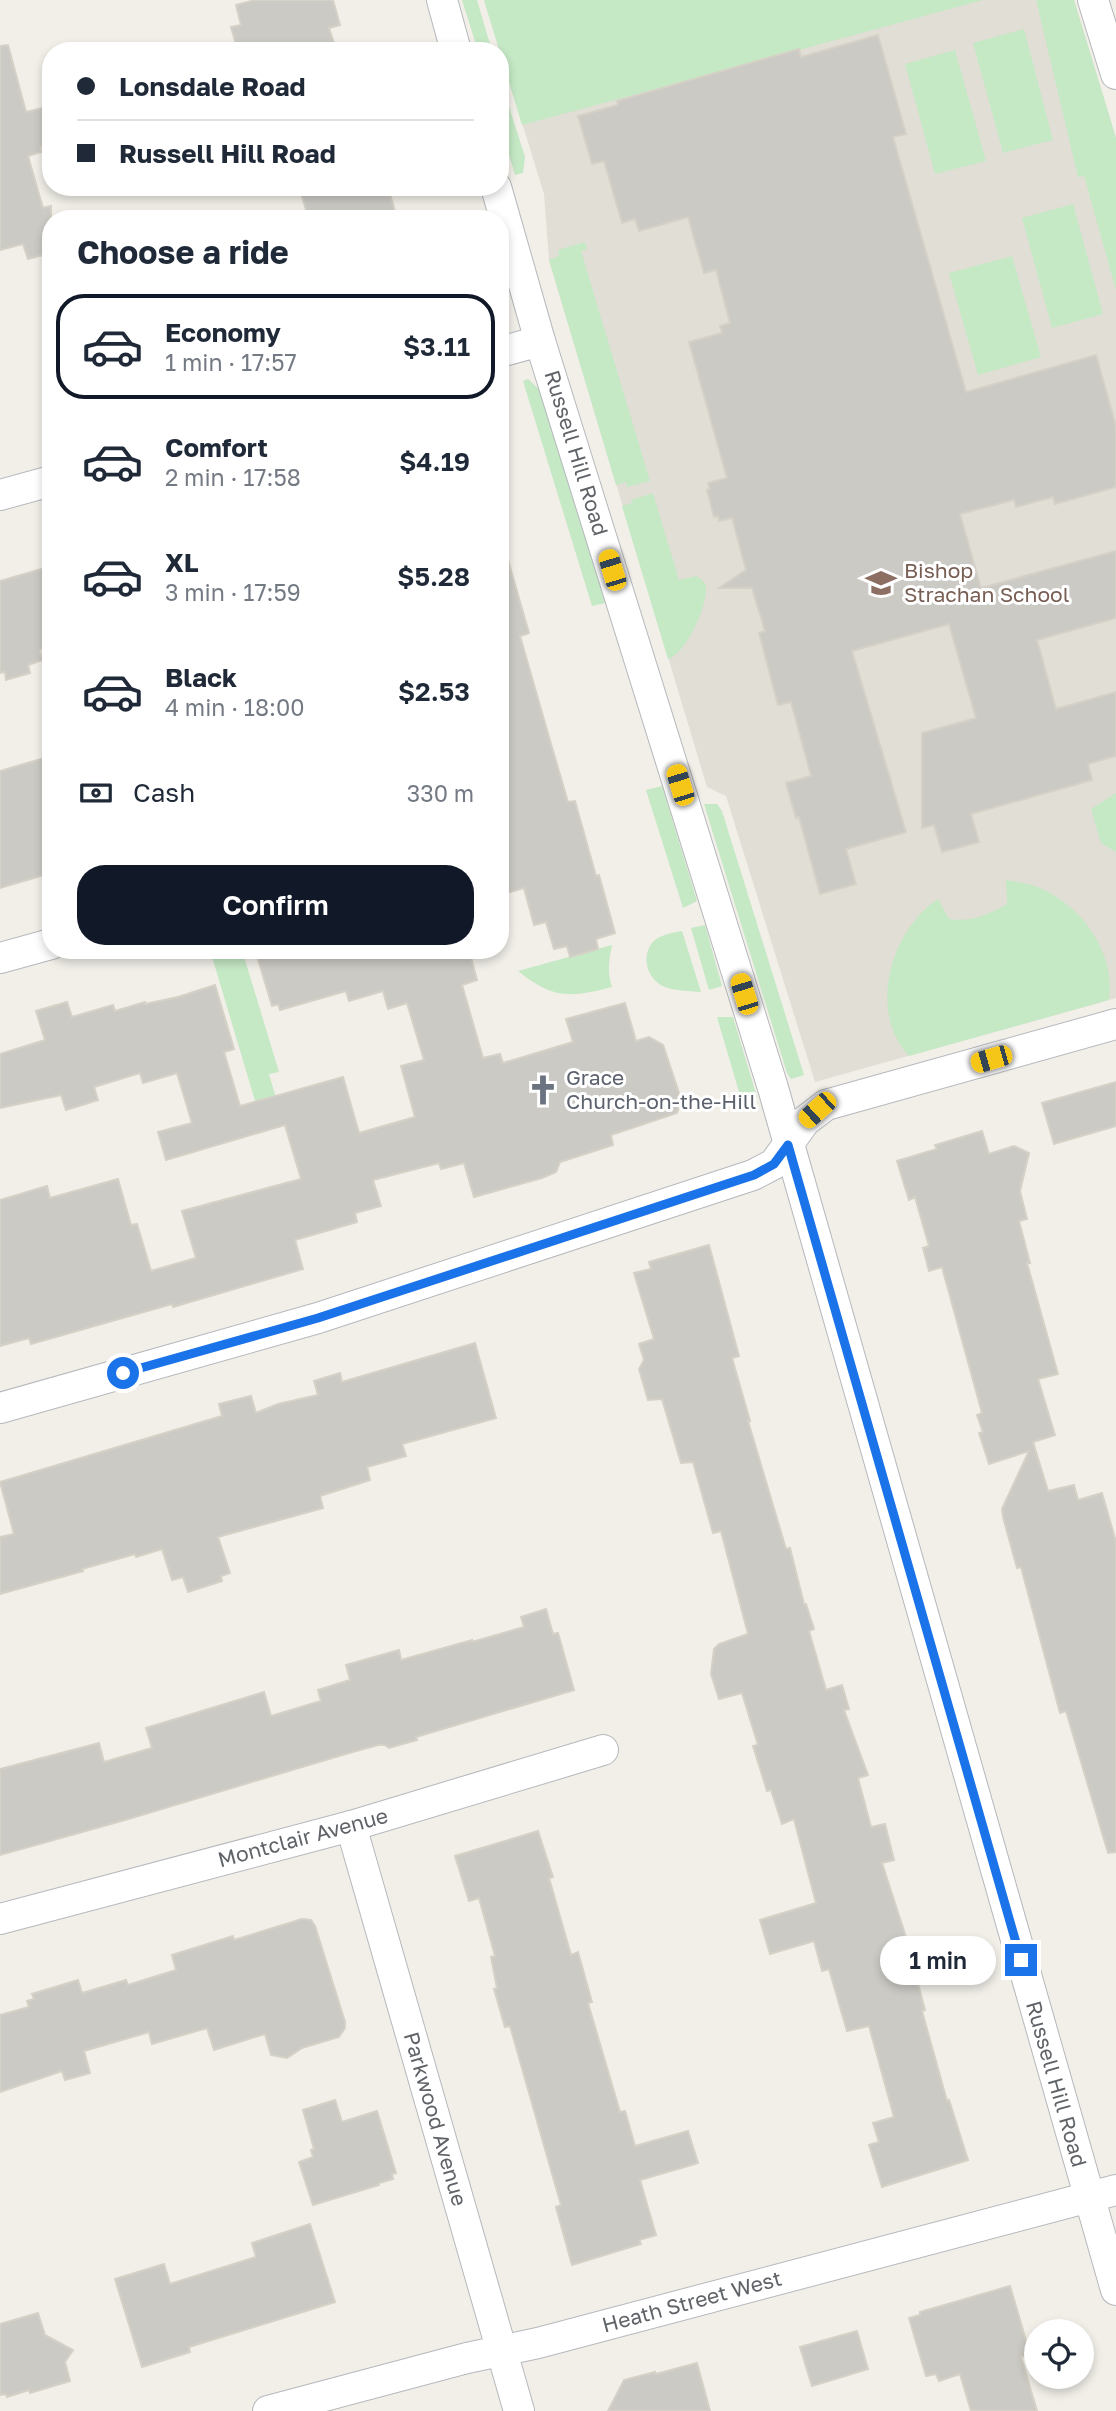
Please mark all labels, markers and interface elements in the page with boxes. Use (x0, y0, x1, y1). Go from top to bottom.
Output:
text: Lonsdale Road (119, 71, 306, 102)
text: Russell Hill Road (119, 138, 336, 169)
text: Choose a ride (77, 233, 289, 271)
icon: car (81, 315, 144, 378)
text: Economy (165, 317, 281, 348)
text: $3.11 (403, 331, 470, 362)
text: 1 min · 17:57 (165, 348, 297, 376)
street label: Russell Hill Road (539, 367, 614, 538)
icon: car (81, 430, 144, 493)
text: Comfort (165, 432, 268, 463)
text: $4.19 (399, 446, 470, 477)
text: 2 min · 17:58 (165, 463, 301, 491)
icon: car (81, 545, 144, 608)
text: XL (165, 547, 199, 578)
car (596, 547, 629, 593)
place label: Bishop Strachan School (904, 557, 1069, 607)
text: $5.28 (397, 561, 470, 592)
school or university icon: Bishop Strachan School (864, 566, 898, 600)
text: 3 min · 17:59 (165, 578, 301, 606)
icon: car (81, 660, 144, 723)
text: Black (165, 662, 237, 693)
text: $2.53 (398, 676, 470, 707)
text: 4 min · 18:00 (165, 693, 304, 721)
car (664, 762, 697, 808)
icon: cash (77, 774, 115, 812)
text: Cash (133, 777, 195, 808)
text: 330 m (407, 779, 474, 807)
button: Confirm (77, 865, 474, 945)
car (728, 971, 761, 1017)
car (968, 1043, 1015, 1075)
place label: Grace Church-on-the-Hill (566, 1064, 756, 1114)
church icon: Grace Church-on-the-Hill (526, 1073, 560, 1107)
car (795, 1088, 840, 1132)
route start (107, 1357, 139, 1389)
street label: Montclair Avenue (215, 1802, 391, 1872)
callout: 1 min (881, 1936, 996, 1984)
route end (1005, 1944, 1037, 1976)
text: 1 min (909, 1946, 967, 1974)
street label: Russell Hill Road (1021, 1998, 1093, 2170)
street label: Parkwood Avenue (399, 2029, 473, 2209)
street label: Heath Street West (599, 2265, 784, 2338)
map controls (1024, 2319, 1094, 2389)
button: locate (1024, 2319, 1094, 2389)

